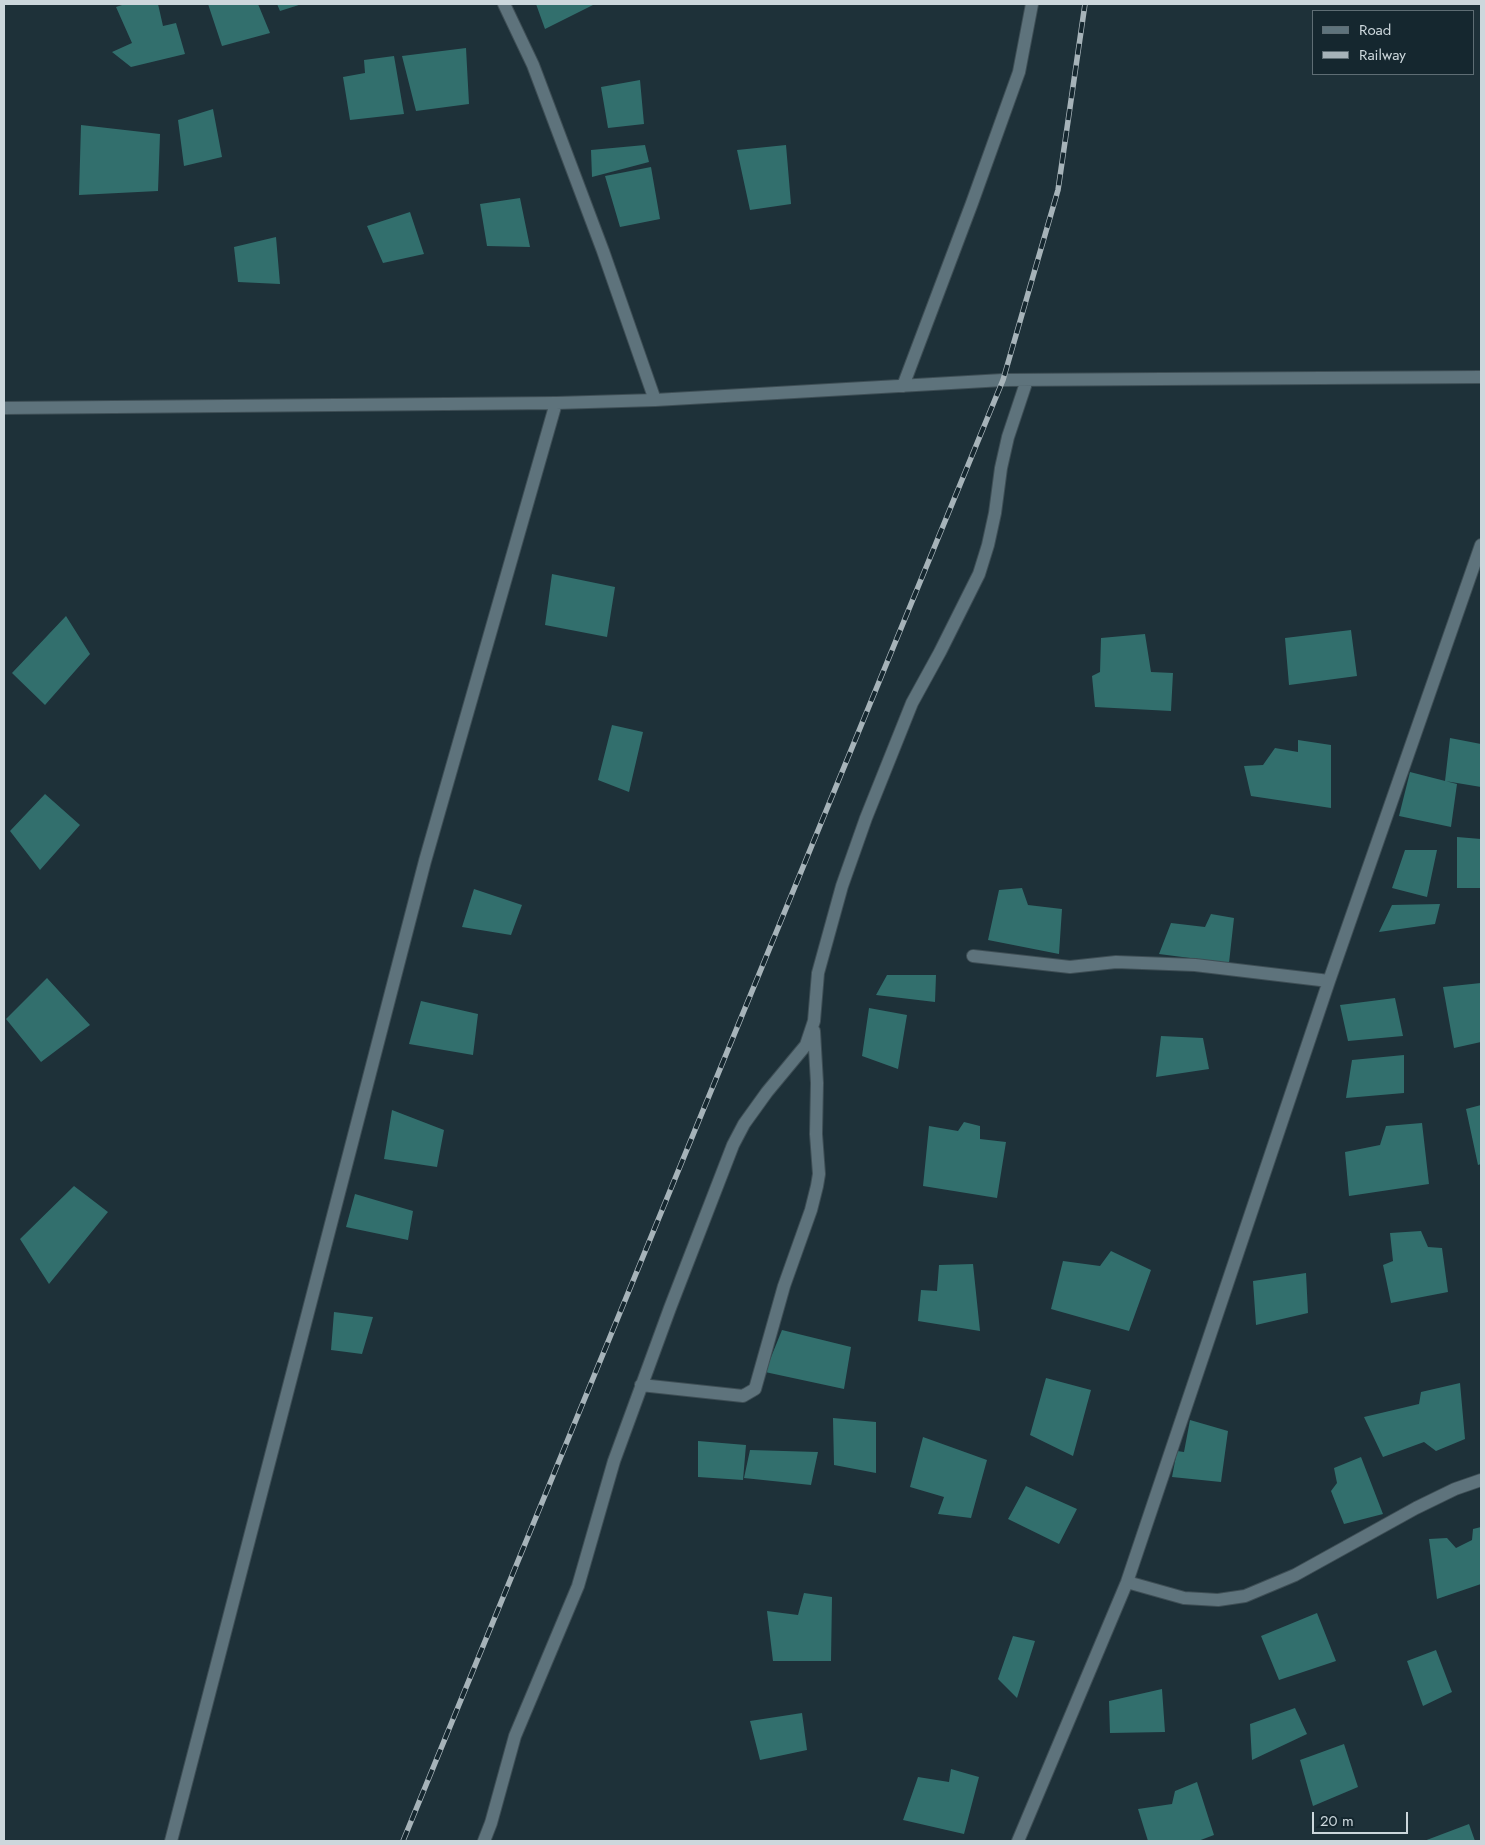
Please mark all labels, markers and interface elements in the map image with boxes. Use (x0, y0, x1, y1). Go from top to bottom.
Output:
legend (1312, 10, 1475, 75)
text: Road (1359, 19, 1391, 41)
text: Railway (1359, 44, 1406, 66)
scale bar (1315, 1802, 1411, 1834)
text: 20 m (1320, 1810, 1354, 1832)

